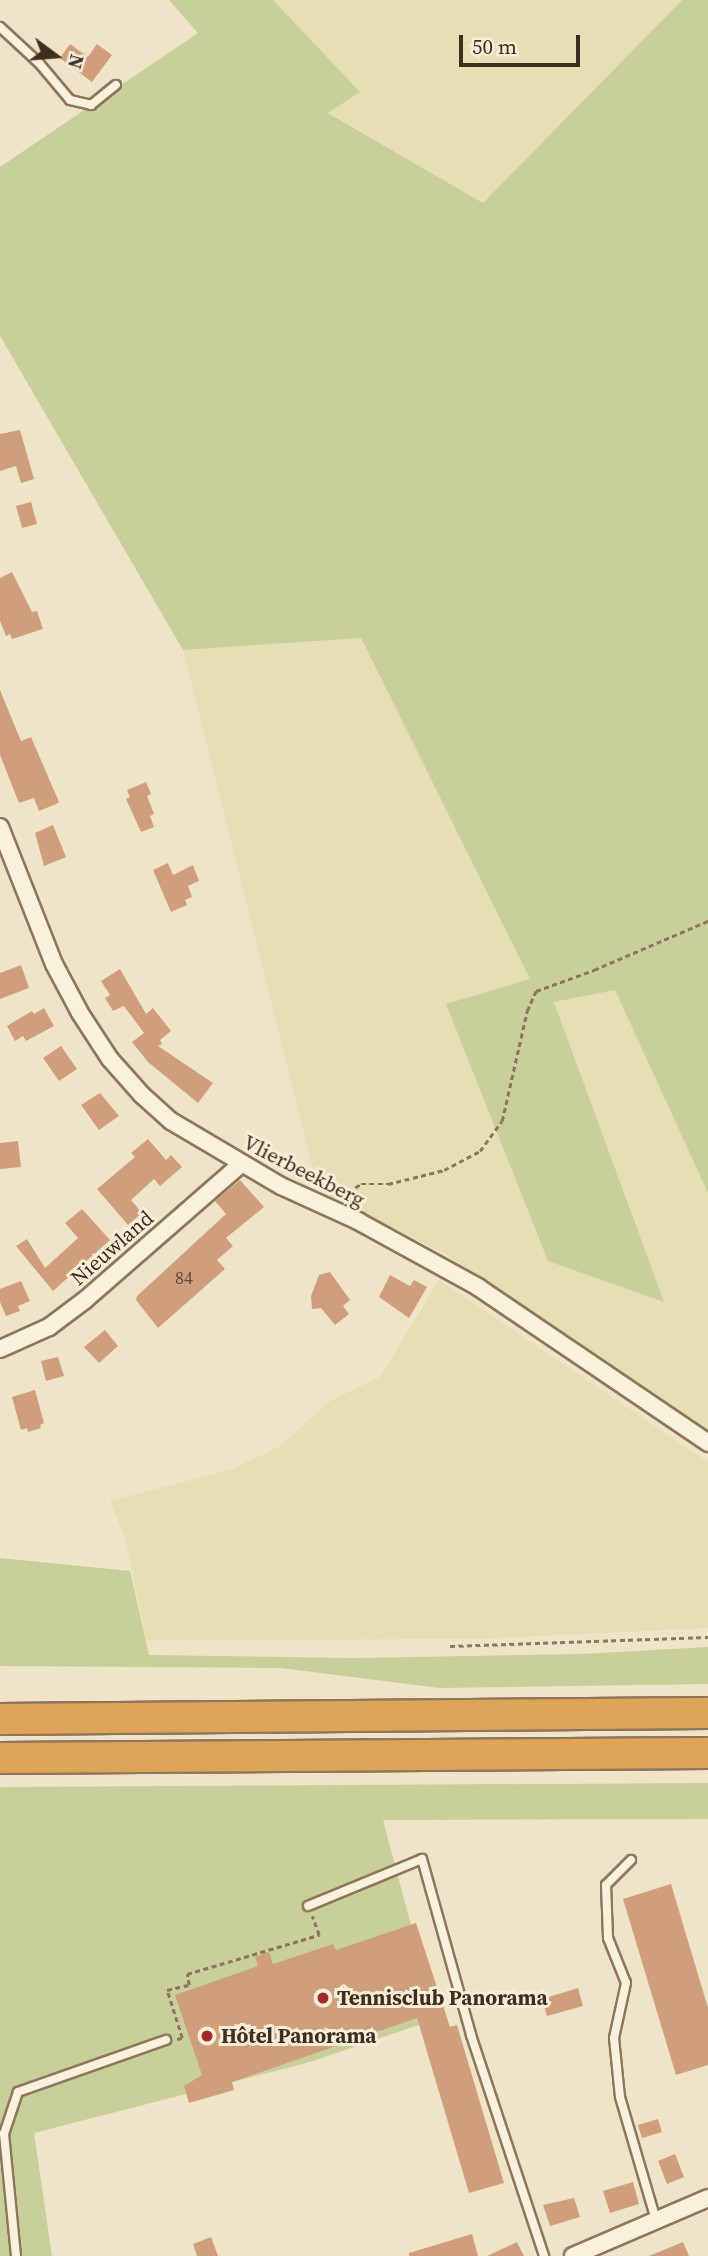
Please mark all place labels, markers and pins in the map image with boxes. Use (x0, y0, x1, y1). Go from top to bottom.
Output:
place label: Tennisclub Panorama (337, 1985, 548, 2011)
marker: Tennisclub Panorama (315, 1990, 331, 2006)
place label: Hôtel Panorama (221, 2023, 377, 2049)
marker: Hôtel Panorama (199, 2028, 215, 2044)

